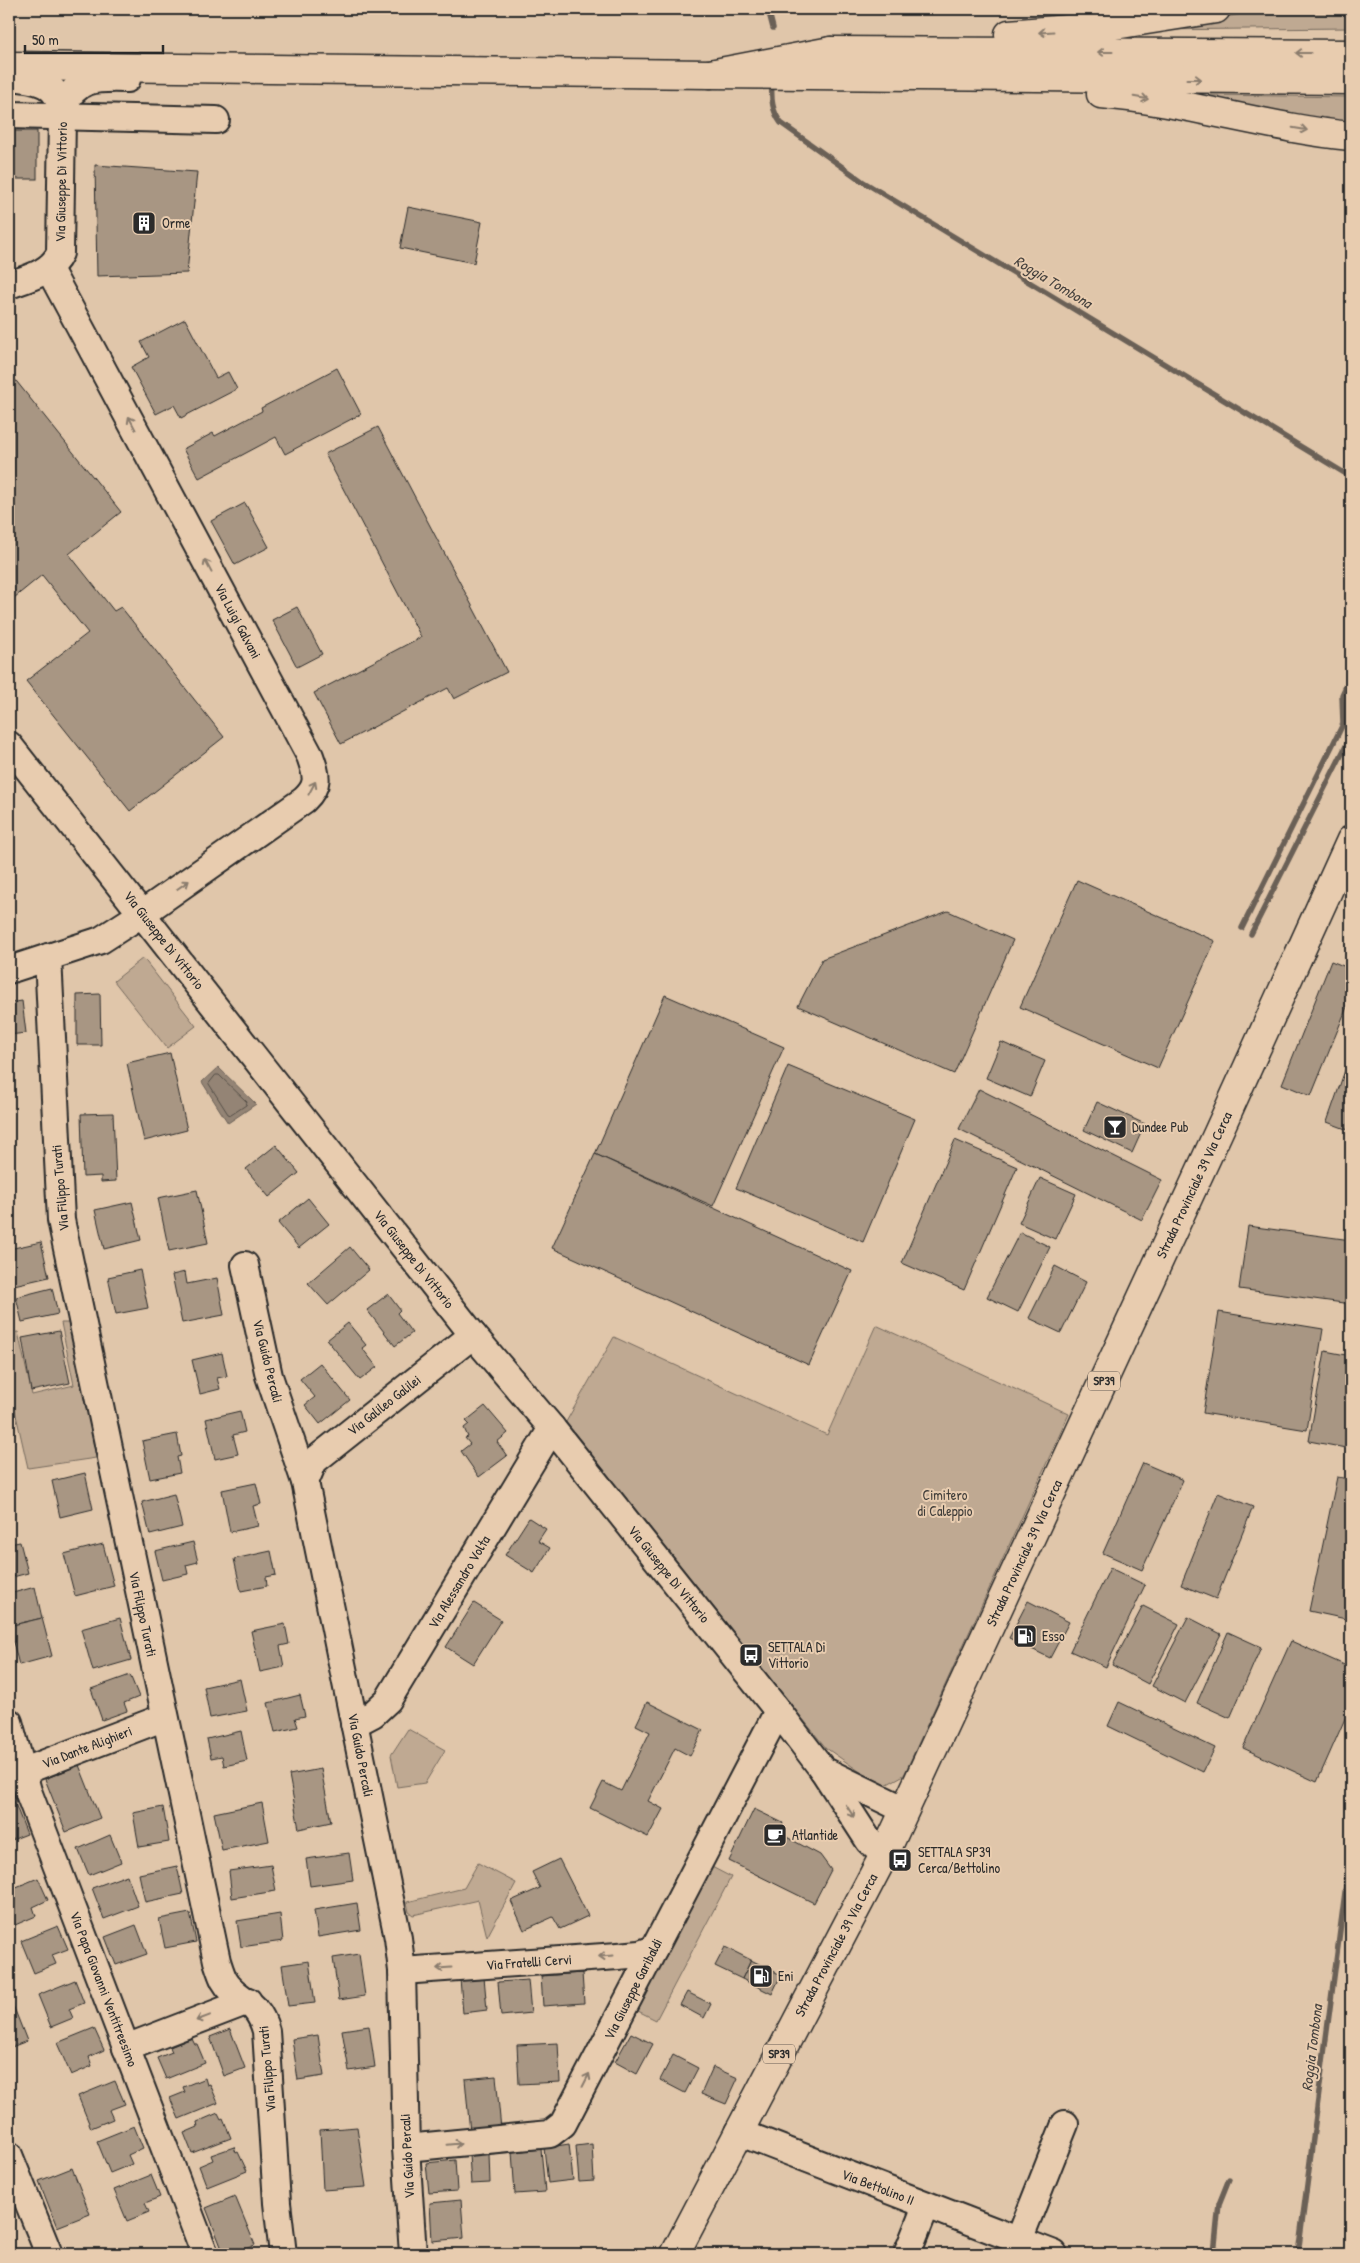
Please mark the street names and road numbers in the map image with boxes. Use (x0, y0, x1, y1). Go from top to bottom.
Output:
street label: Via Giuseppe Di Vittorio (50, 121, 72, 242)
street label: Via Luigi Galvani (210, 580, 266, 662)
street label: Via Giuseppe Di Vittorio (119, 886, 209, 994)
street label: Strada Provinciale 39 Via Cerca (1151, 1108, 1236, 1261)
street label: Via Filippo Turati (46, 1144, 74, 1232)
street label: Via Giuseppe Di Vittorio (369, 1205, 459, 1313)
street label: Via Guido Percali (249, 1317, 288, 1404)
street label: Via Galileo Galilei (343, 1370, 424, 1439)
road number: SP39 (1088, 1372, 1120, 1390)
street label: Strada Provinciale 39 Via Cerca (981, 1476, 1066, 1629)
street label: Via Giuseppe Di Vittorio (623, 1521, 715, 1627)
street label: Via Alessandro Volta (423, 1531, 494, 1632)
street label: Via Filippo Turati (124, 1569, 162, 1659)
street label: Via Guido Percali (344, 1711, 379, 1798)
street label: Via Dante Alighieri (39, 1721, 135, 1773)
street label: Strada Provinciale 39 Via Cerca (790, 1869, 882, 2020)
street label: Via Papa Giovanni Ventitreesimo (65, 1908, 143, 2070)
street label: Via Giuseppe Garibaldi (599, 1935, 667, 2043)
street label: Via Fratelli Cervi (485, 1949, 573, 1974)
street label: Via Filippo Turati (253, 2025, 281, 2113)
road number: SP39 (763, 2045, 795, 2064)
street label: Via Guido Percali (395, 2113, 418, 2199)
street label: Via Bettolino II (839, 2164, 917, 2209)

